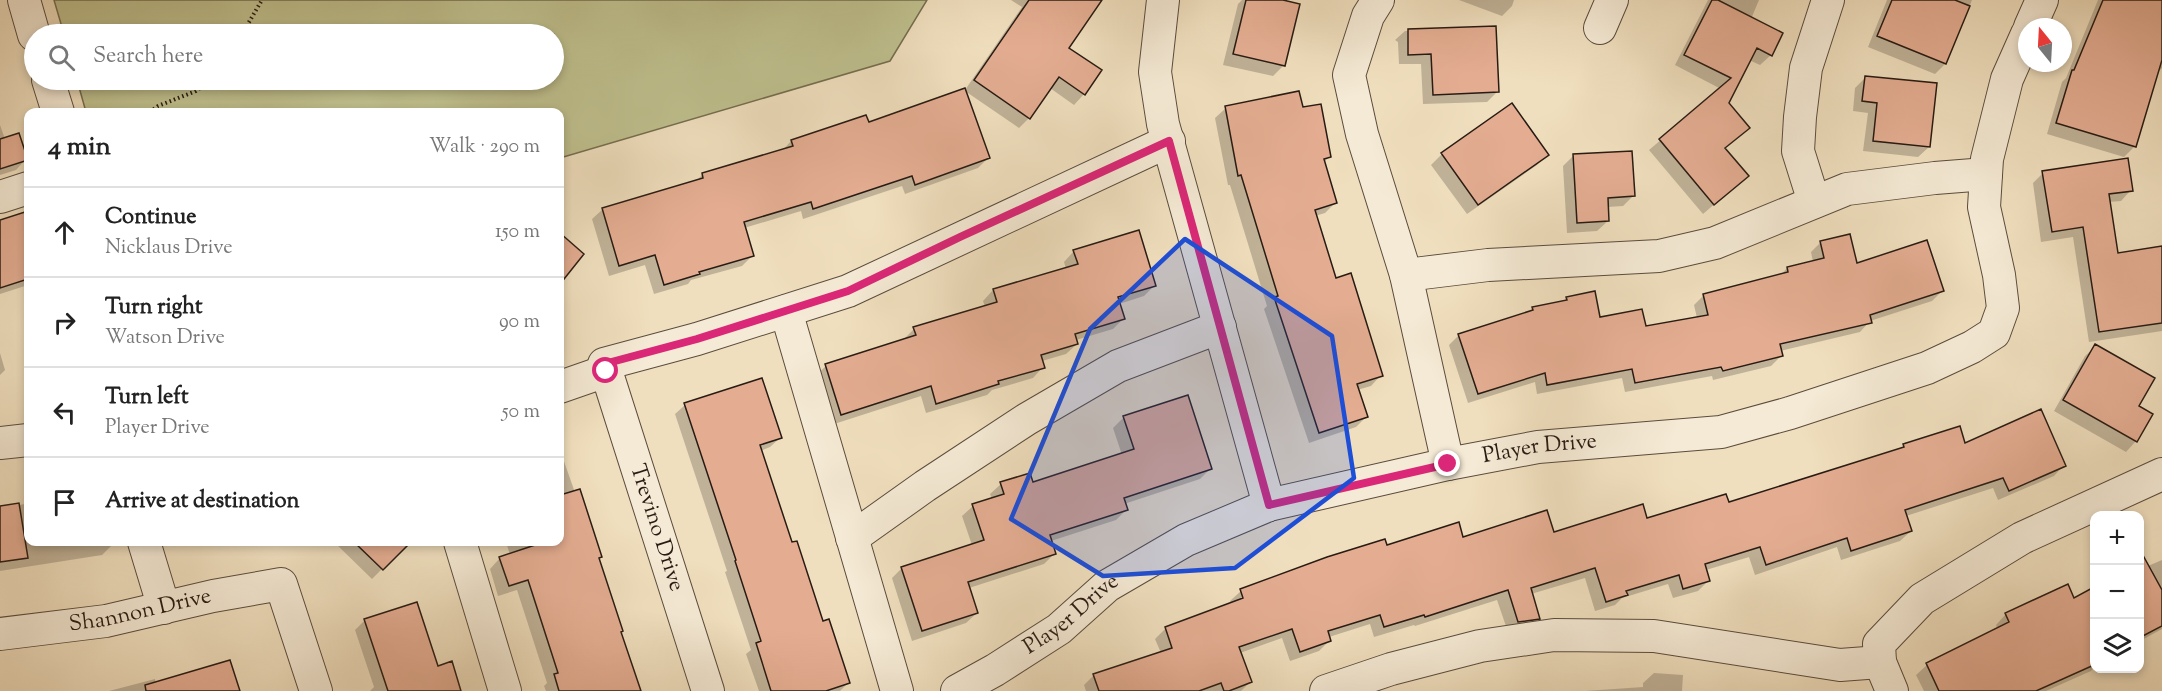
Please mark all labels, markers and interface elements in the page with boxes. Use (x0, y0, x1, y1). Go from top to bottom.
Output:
north arrow (2018, 18, 2072, 72)
search box (24, 24, 564, 90)
icon: search (45, 41, 78, 74)
text: Search here (93, 41, 203, 73)
text: 4 min (48, 129, 111, 166)
text: Walk · 290 m (429, 133, 540, 162)
text: Continue (105, 202, 196, 234)
icon: ahead (48, 216, 81, 249)
text: 150 m (495, 218, 540, 247)
text: Nicklaus Drive (105, 234, 233, 263)
text: Turn right (105, 292, 202, 324)
icon: right (48, 306, 81, 339)
text: 90 m (499, 308, 540, 337)
text: Watson Drive (105, 324, 225, 353)
route start (592, 357, 618, 383)
text: Turn left (105, 382, 188, 414)
icon: left (48, 396, 81, 429)
text: 50 m (502, 398, 540, 427)
text: Player Drive (105, 414, 210, 443)
street label: Player Drive (1480, 426, 1598, 473)
route end (1434, 450, 1460, 476)
street label: Trevino Drive (620, 460, 692, 596)
icon: arrive (48, 486, 81, 519)
text: Arrive at destination (105, 486, 300, 518)
map controls (2090, 511, 2144, 673)
button: + (2090, 511, 2144, 565)
button: − (2090, 565, 2144, 619)
street label: Player Drive (1018, 566, 1125, 664)
street label: Shannon Drive (67, 581, 214, 641)
button: layers (2090, 619, 2144, 673)

